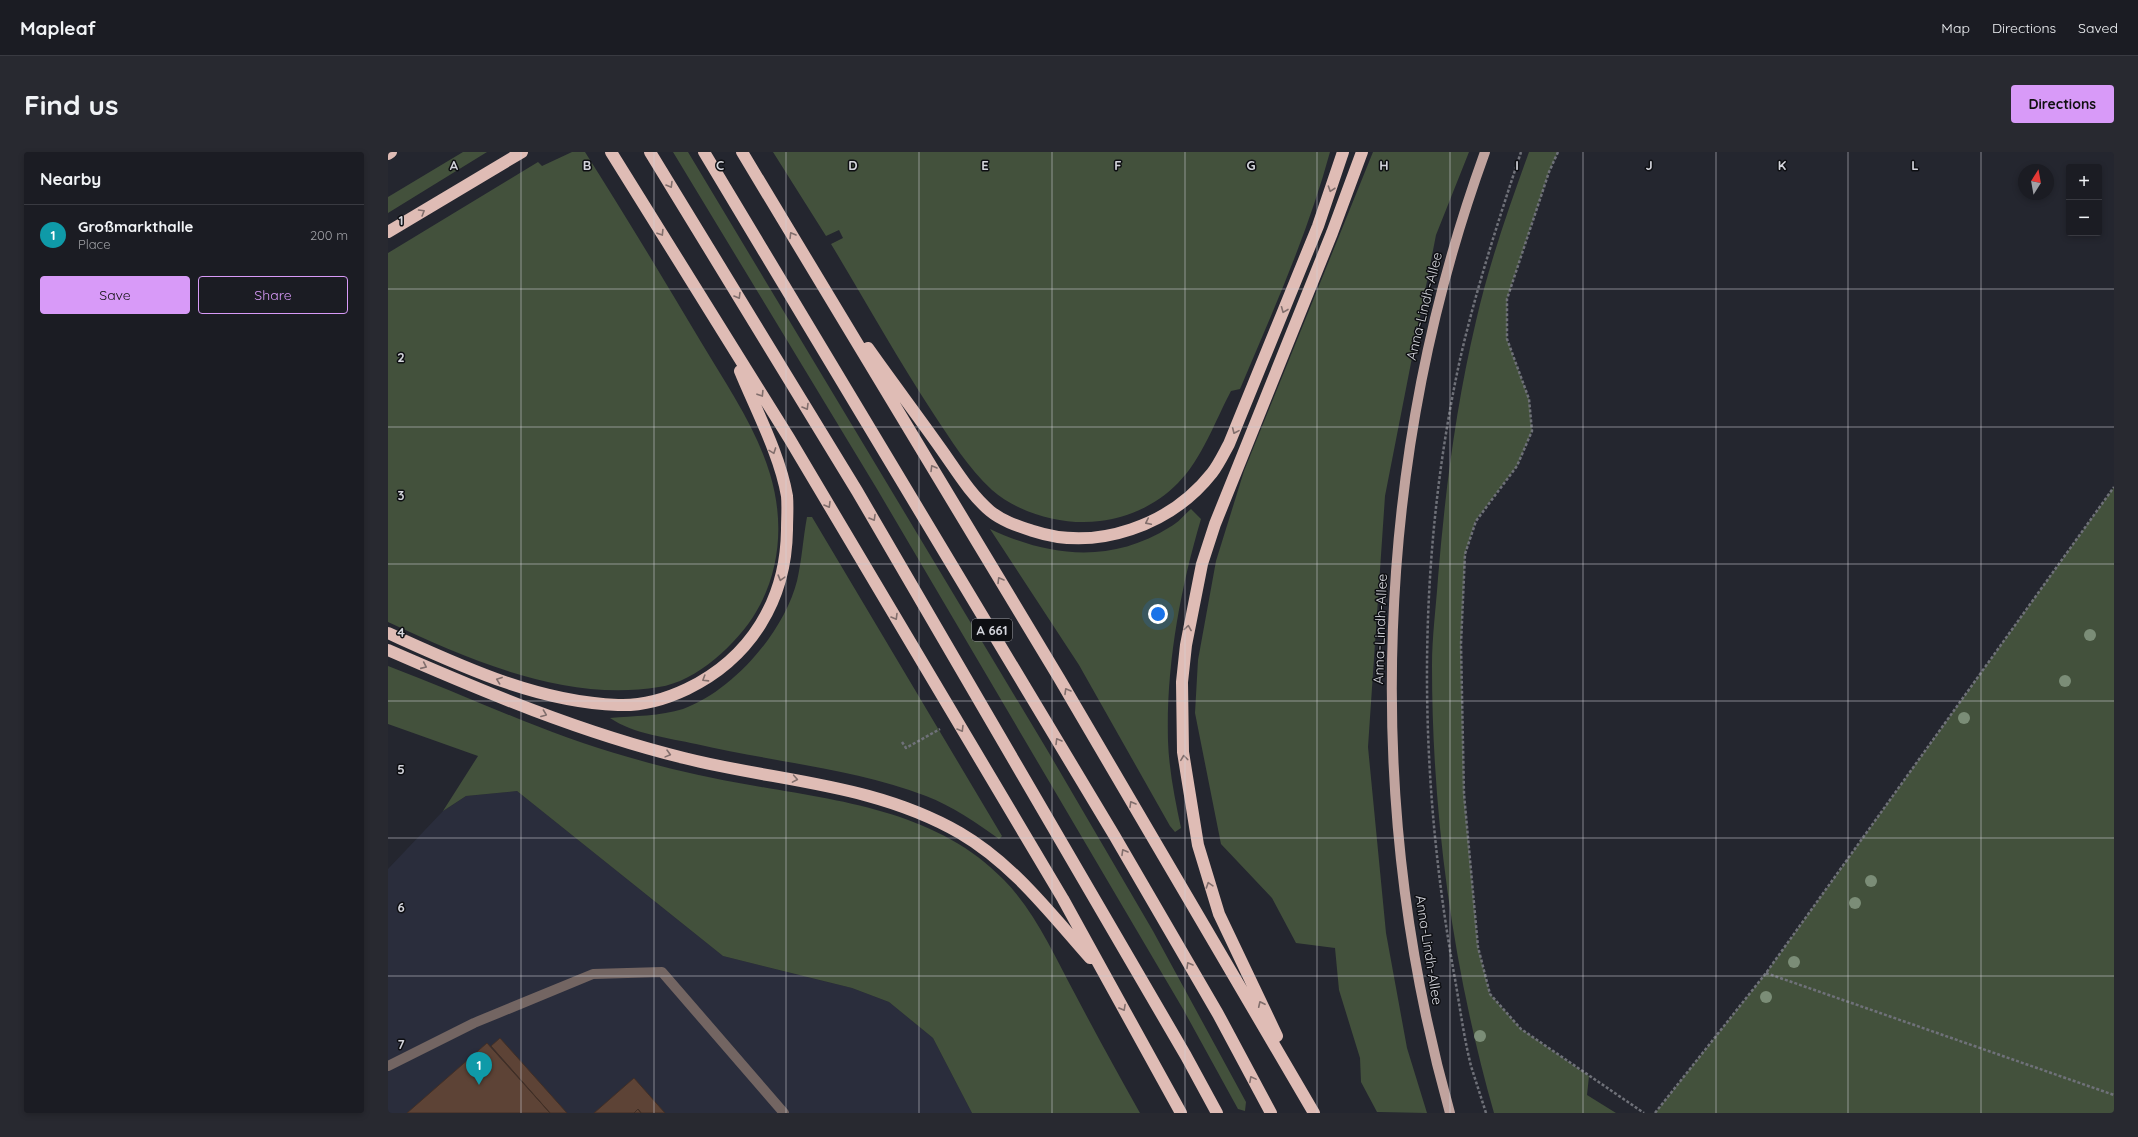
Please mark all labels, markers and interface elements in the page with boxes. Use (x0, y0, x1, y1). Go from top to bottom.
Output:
text: Mapleaf (20, 16, 96, 40)
text: Map (1941, 19, 1970, 37)
text: Directions (1992, 19, 2056, 37)
text: Saved (2078, 19, 2118, 37)
button: Directions (2011, 85, 2114, 123)
text: Find us (24, 87, 118, 122)
text: A (450, 157, 459, 173)
text: B (583, 157, 591, 173)
text: C (716, 157, 724, 173)
text: D (848, 157, 858, 173)
text: E (981, 157, 989, 173)
text: F (1114, 157, 1122, 173)
text: G (1246, 157, 1256, 173)
text: H (1379, 157, 1389, 173)
text: I (1515, 157, 1519, 173)
text: J (1645, 157, 1653, 173)
text: K (1778, 157, 1787, 173)
text: L (1911, 157, 1919, 173)
north arrow (2018, 164, 2054, 200)
map controls (2066, 164, 2102, 236)
button: + (2066, 164, 2102, 200)
text: Nearby (40, 168, 101, 189)
one-way arrow (666, 181, 673, 188)
one-way arrow (1327, 185, 1336, 192)
button: − (2066, 200, 2102, 236)
one-way arrow (418, 209, 425, 216)
text: 1 (398, 212, 404, 228)
text: Großmarkthalle (78, 217, 193, 236)
text: 1 (50, 227, 56, 243)
text: 200 m (310, 227, 348, 243)
one-way arrow (656, 229, 664, 236)
one-way arrow (789, 232, 796, 239)
text: Place (78, 236, 111, 252)
street label: Anna-Lindh-Allee (1402, 250, 1446, 362)
button: Save (40, 276, 190, 314)
button: Share (198, 276, 348, 314)
one-way arrow (733, 292, 741, 299)
one-way arrow (1281, 307, 1289, 314)
text: 2 (397, 349, 405, 365)
one-way arrow (756, 390, 764, 397)
one-way arrow (801, 403, 809, 410)
one-way arrow (1232, 426, 1240, 434)
one-way arrow (768, 447, 776, 454)
one-way arrow (930, 465, 938, 472)
text: 3 (398, 487, 405, 503)
one-way arrow (824, 501, 831, 508)
one-way arrow (869, 514, 876, 522)
one-way arrow (1145, 518, 1152, 525)
street label: Anna-Lindh-Allee (1369, 573, 1391, 685)
one-way arrow (777, 574, 786, 581)
one-way arrow (997, 577, 1005, 584)
your location (1148, 604, 1168, 624)
one-way arrow (890, 613, 897, 620)
road number: A 661 (972, 619, 1012, 641)
text: 4 (397, 624, 405, 640)
one-way arrow (1184, 625, 1192, 632)
one-way arrow (419, 661, 427, 669)
one-way arrow (702, 674, 709, 682)
one-way arrow (496, 676, 503, 684)
one-way arrow (1064, 688, 1071, 695)
one-way arrow (541, 710, 548, 718)
one-way arrow (956, 725, 964, 732)
one-way arrow (1055, 738, 1063, 745)
one-way arrow (664, 749, 671, 758)
one-way arrow (1179, 755, 1188, 761)
text: 5 (397, 761, 405, 777)
one-way arrow (792, 774, 799, 783)
one-way arrow (1129, 801, 1136, 808)
one-way arrow (1122, 849, 1129, 856)
one-way arrow (1205, 882, 1214, 889)
street label: Anna-Lindh-Allee (1411, 894, 1447, 1006)
text: 6 (397, 899, 405, 915)
one-way arrow (1187, 962, 1194, 969)
one-way arrow (1258, 1001, 1266, 1008)
one-way arrow (1119, 1004, 1126, 1011)
text: 7 (397, 1036, 405, 1052)
pin: 1 (466, 1052, 492, 1085)
one-way arrow (1250, 1075, 1257, 1083)

